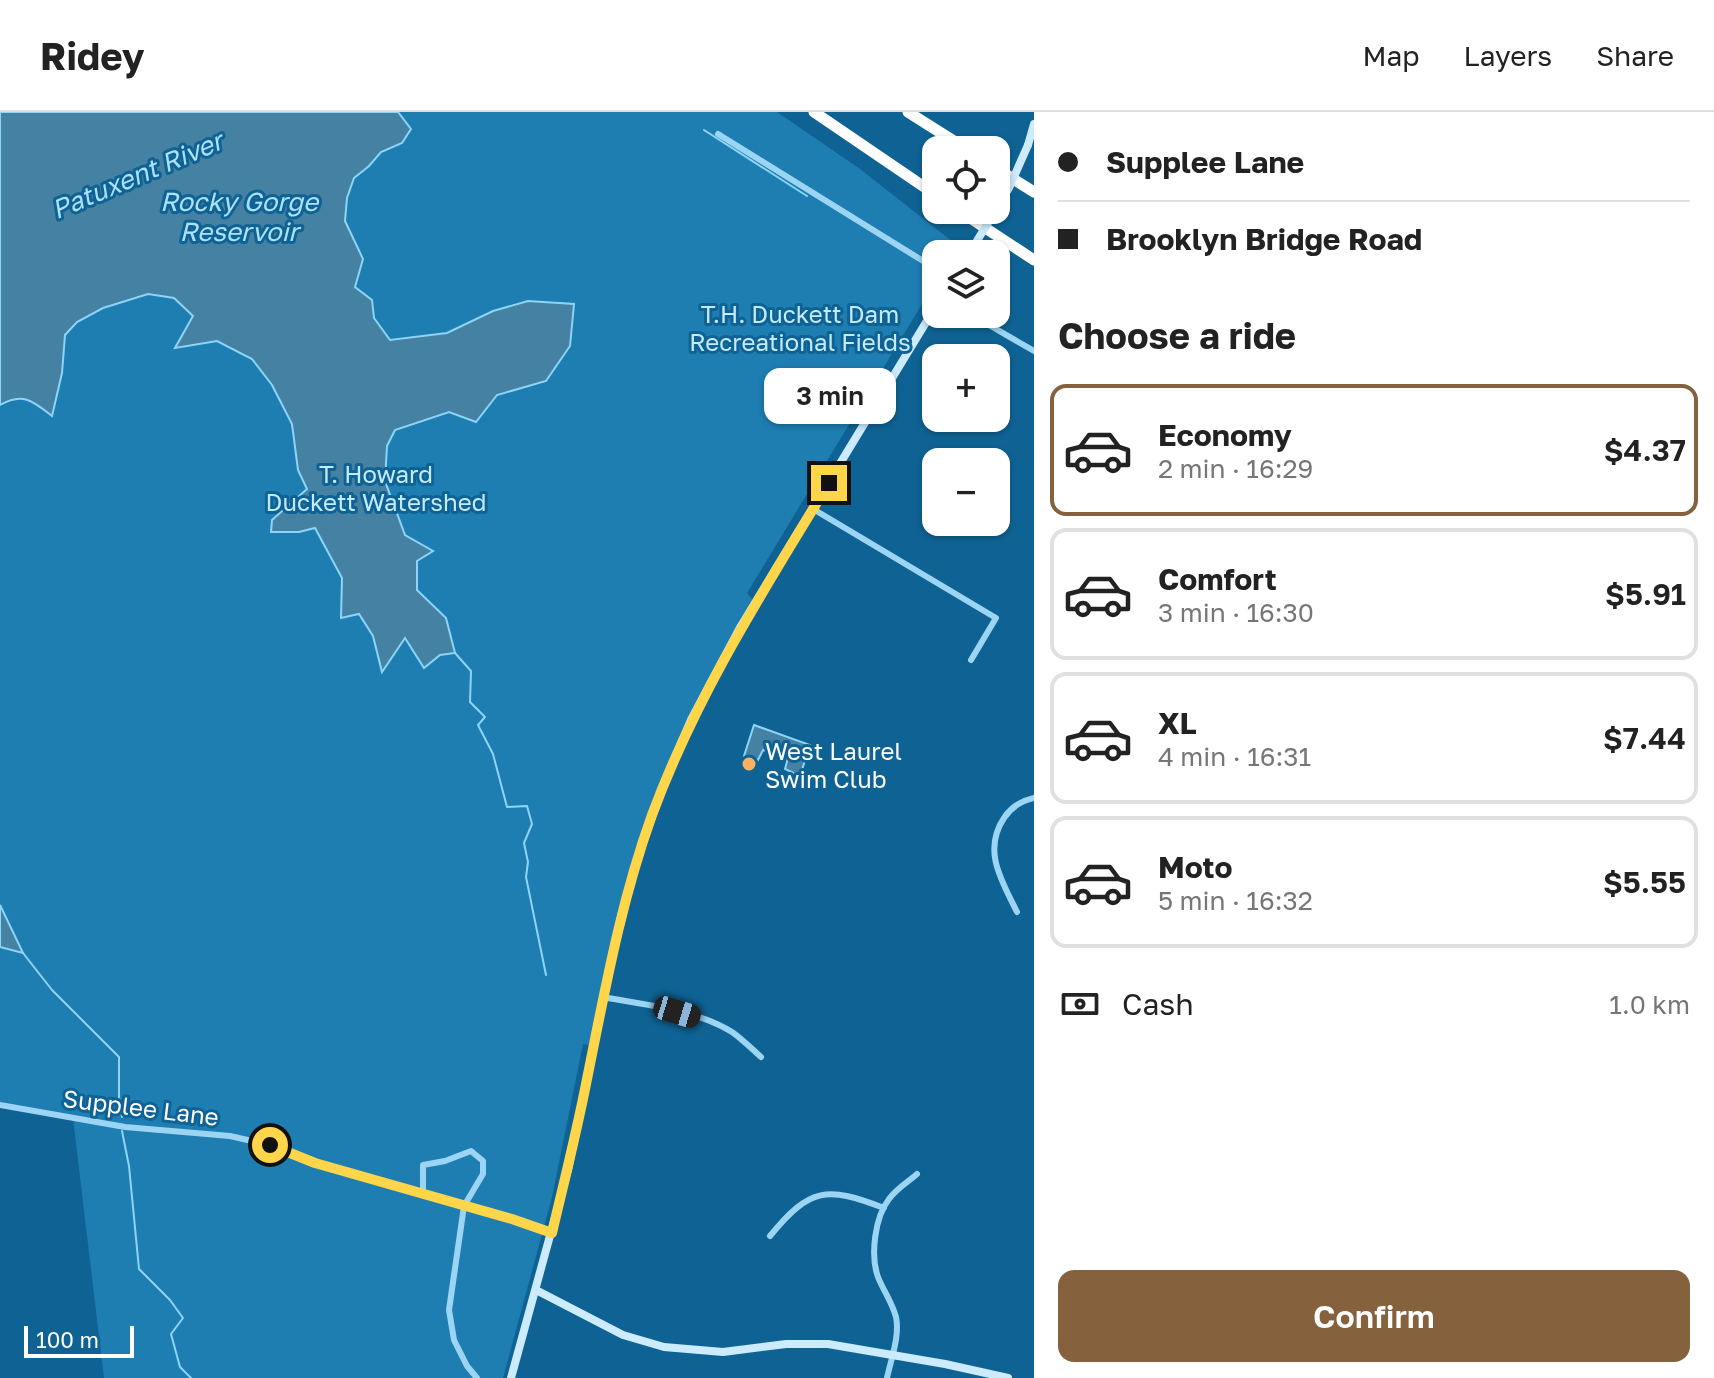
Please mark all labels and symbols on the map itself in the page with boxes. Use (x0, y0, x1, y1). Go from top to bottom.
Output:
water label: Patuxent River (47, 124, 231, 225)
water label: Rocky Gorge Reservoir (160, 186, 320, 247)
park label: T.H. Duckett Dam Recreational Fields (689, 299, 911, 356)
callout: 3 min (763, 367, 895, 423)
park label: T. Howard Duckett Watershed (266, 459, 486, 516)
route end (811, 465, 847, 501)
place label: West Laurel Swim Club (765, 736, 902, 793)
marker: West Laurel Swim Club (740, 755, 758, 773)
car (651, 994, 703, 1030)
street label: Supplee Lane (61, 1083, 221, 1131)
route start (252, 1127, 288, 1163)
scale bar (24, 1322, 134, 1358)

